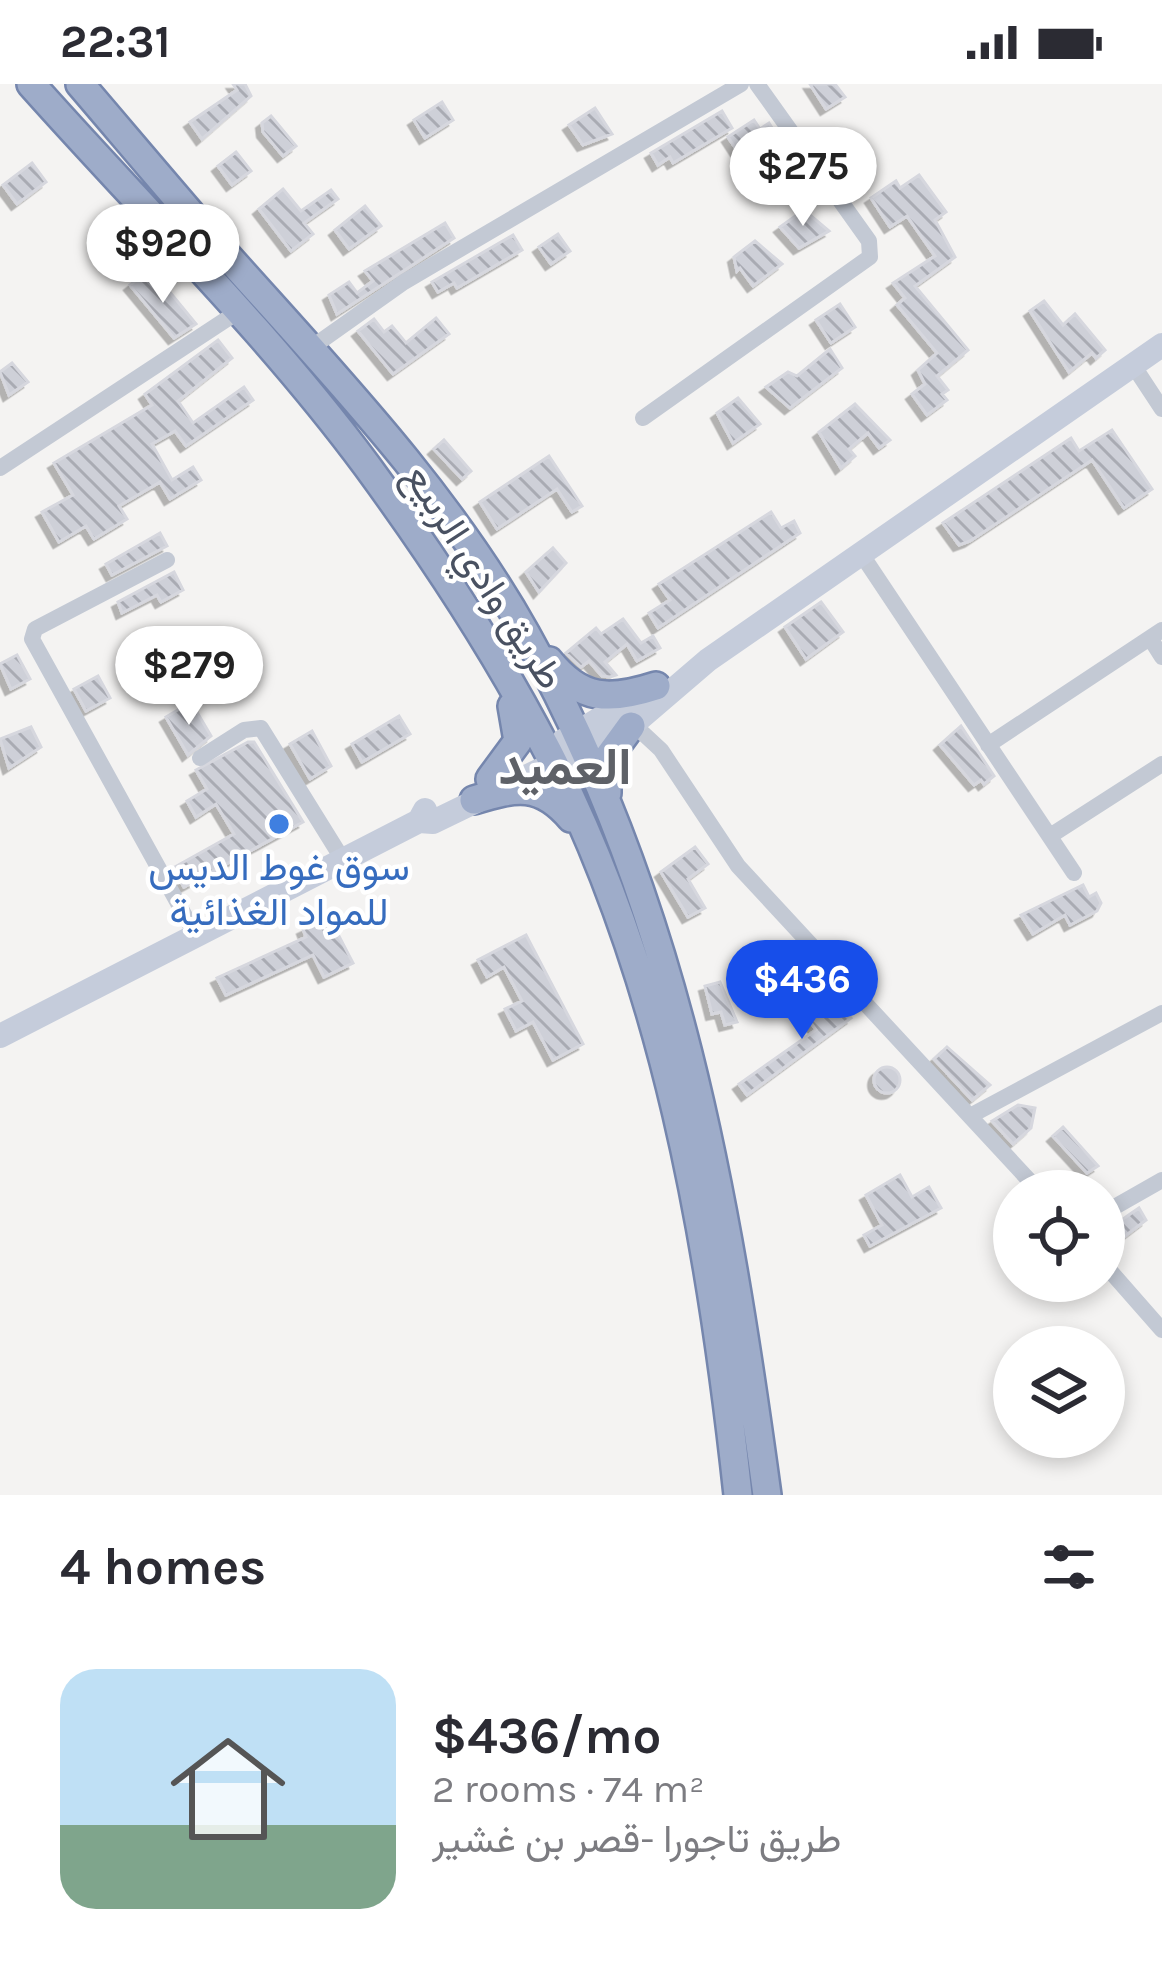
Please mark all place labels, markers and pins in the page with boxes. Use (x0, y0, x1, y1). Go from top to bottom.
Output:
pin: $275 (732, 127, 874, 229)
pin: $920 (92, 204, 234, 306)
pin: $279 (118, 626, 260, 728)
marker: سوق غوط الديس للمواد الغذائية (266, 811, 292, 837)
place label: سوق غوط الديس للمواد الغذائية (148, 844, 410, 936)
pin: $436 (731, 940, 873, 1042)

